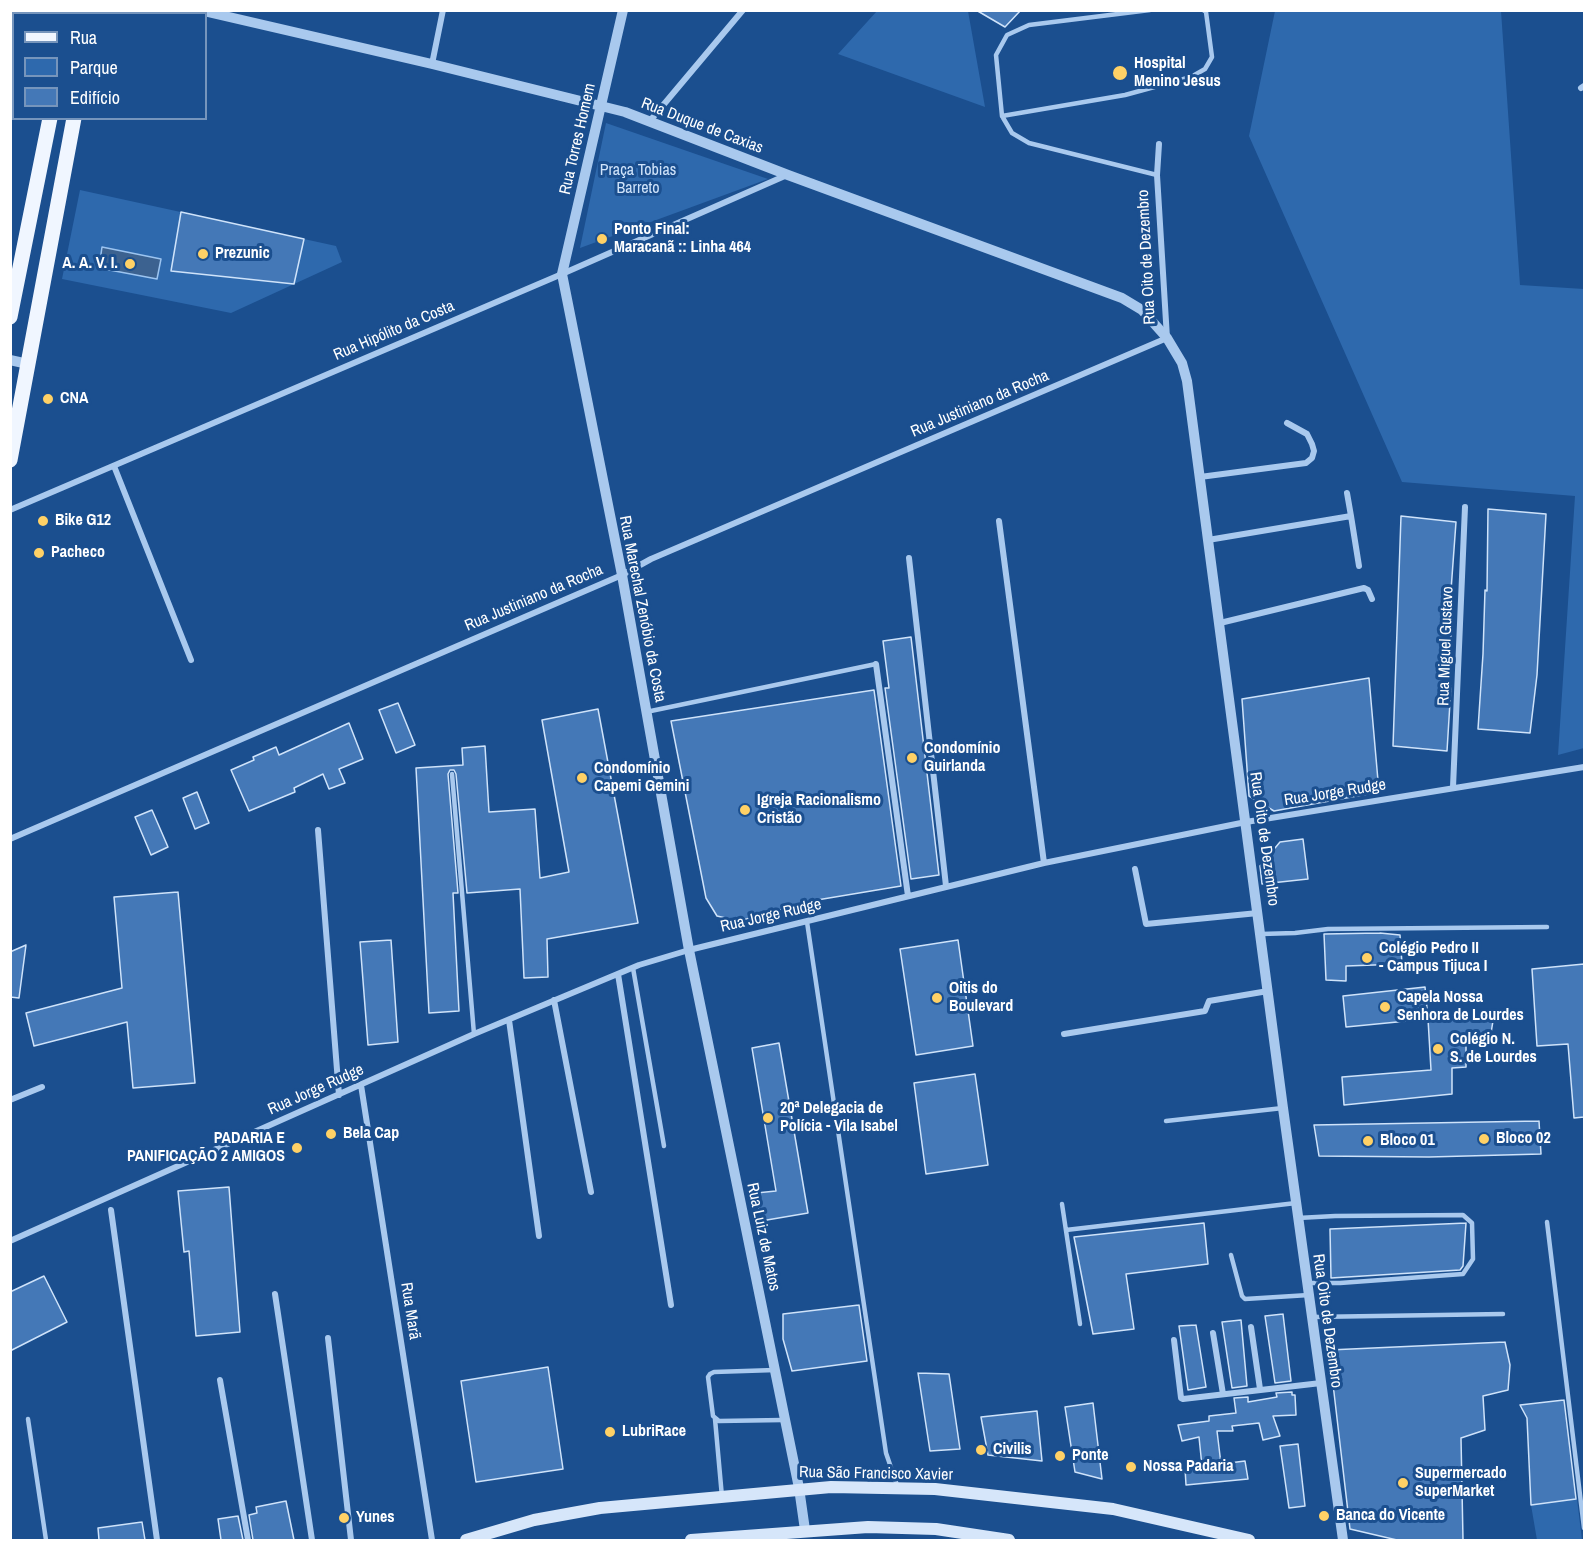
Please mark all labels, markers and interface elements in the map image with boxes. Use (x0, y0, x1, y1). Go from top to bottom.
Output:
legend (12, 12, 207, 120)
text: Rua (70, 25, 97, 50)
place label: Hospital Menino Jesus (1134, 54, 1221, 92)
text: Parque (70, 55, 118, 80)
marker: Hospital Menino Jesus (1111, 64, 1129, 82)
street label: Rua Torres Homem (556, 81, 600, 197)
text: Edifício (70, 85, 120, 110)
street label: Rua Duque de Caxias (638, 94, 766, 158)
park label: Praça Tobias Barreto (600, 161, 676, 199)
street label: Rua Oito de Dezembro (1134, 189, 1160, 325)
place label: Ponto Final: Maracanã :: Linha 464 (614, 220, 751, 258)
marker: Ponto Final: Maracanã :: Linha 464 (595, 232, 609, 246)
place label: Prezunic (215, 244, 270, 264)
marker: Prezunic (196, 247, 210, 261)
place label: A. A. V. I. (62, 254, 118, 274)
marker: A. A. V. I. (123, 257, 137, 271)
street label: Rua Hipólito da Costa (331, 297, 457, 365)
street label: Rua Justiniano da Rocha (908, 366, 1052, 442)
place label: CNA (60, 389, 88, 409)
marker: CNA (41, 392, 55, 406)
place label: Bike G12 (55, 511, 111, 531)
marker: Bike G12 (36, 514, 50, 528)
street label: Rua Marechal Zenóbio da Costa (614, 514, 670, 704)
place label: Pacheco (51, 543, 105, 563)
marker: Pacheco (32, 546, 46, 560)
street label: Rua Justiniano da Rocha (462, 560, 606, 636)
street label: Rua Miguel Gustavo (1434, 586, 1458, 706)
place label: Condomínio Guirlanda (924, 739, 1001, 777)
marker: Condomínio Guirlanda (905, 751, 919, 765)
place label: Condomínio Capemi Gemini (594, 759, 690, 797)
marker: Condomínio Capemi Gemini (575, 771, 589, 785)
street label: Rua Oito de Dezembro (1245, 771, 1283, 907)
street label: Rua Jorge Rudge (1283, 775, 1387, 811)
place label: Igreja Racionalismo Cristão (757, 791, 881, 829)
marker: Igreja Racionalismo Cristão (738, 803, 752, 817)
street label: Rua Jorge Rudge (719, 895, 823, 937)
place label: Colégio Pedro II - Campus Tijuca I (1379, 939, 1487, 977)
marker: Colégio Pedro II - Campus Tijuca I (1360, 951, 1374, 965)
place label: Oitis do Boulevard (949, 979, 1013, 1017)
place label: Capela Nossa Senhora de Lourdes (1397, 988, 1524, 1026)
marker: Oitis do Boulevard (930, 991, 944, 1005)
marker: Capela Nossa Senhora de Lourdes (1378, 1000, 1392, 1014)
place label: Colégio N. S. de Lourdes (1450, 1030, 1537, 1068)
marker: Colégio N. S. de Lourdes (1431, 1042, 1445, 1056)
street label: Rua Jorge Rudge (265, 1060, 367, 1120)
place label: 20ª Delegacia de Polícia - Vila Isabel (780, 1099, 898, 1137)
marker: 20ª Delegacia de Polícia - Vila Isabel (761, 1111, 775, 1125)
place label: Bela Cap (343, 1124, 399, 1144)
marker: Bela Cap (324, 1127, 338, 1141)
place label: PADARIA E PANIFICAÇÃO 2 AMIGOS (127, 1129, 285, 1167)
place label: Bloco 02 (1496, 1129, 1551, 1149)
place label: Bloco 01 (1380, 1131, 1435, 1151)
marker: Bloco 02 (1477, 1132, 1491, 1146)
marker: Bloco 01 (1361, 1134, 1375, 1148)
marker: PADARIA E PANIFICAÇÃO 2 AMIGOS (290, 1141, 304, 1155)
street label: Rua Luiz de Matos (742, 1181, 784, 1293)
street label: Rua Oito de Dezembro (1308, 1253, 1346, 1389)
street label: Rua Marã (396, 1281, 424, 1341)
place label: LubriRace (622, 1422, 686, 1442)
marker: LubriRace (603, 1425, 617, 1439)
place label: Civilis (993, 1440, 1032, 1460)
marker: Civilis (974, 1443, 988, 1457)
place label: Ponte (1072, 1446, 1108, 1466)
marker: Ponte (1053, 1449, 1067, 1463)
place label: Nossa Padaria (1143, 1457, 1233, 1477)
marker: Nossa Padaria (1124, 1460, 1138, 1474)
street label: Rua São Francisco Xavier (799, 1463, 953, 1485)
place label: Supermercado SuperMarket (1415, 1464, 1507, 1502)
marker: Supermercado SuperMarket (1396, 1476, 1410, 1490)
place label: Banca do Vicente (1336, 1506, 1445, 1526)
place label: Yunes (356, 1508, 395, 1528)
marker: Banca do Vicente (1317, 1509, 1331, 1523)
marker: Yunes (337, 1511, 351, 1525)

